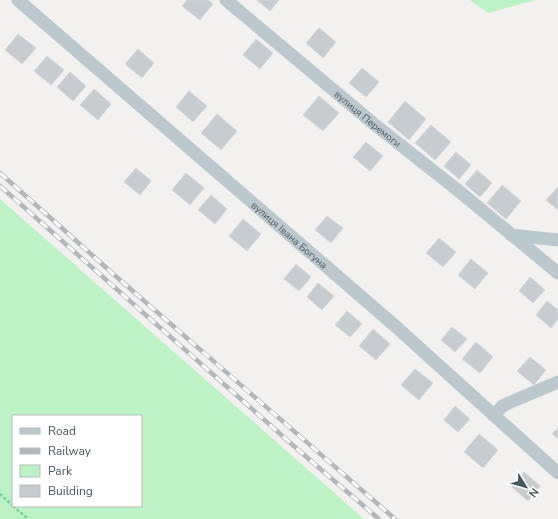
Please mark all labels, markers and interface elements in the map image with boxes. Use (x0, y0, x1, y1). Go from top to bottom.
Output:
street label: вулиця Перемоги (331, 88, 404, 151)
street label: вулиця Івана Богуна (248, 199, 330, 272)
legend (12, 415, 142, 507)
text: Road (48, 423, 76, 439)
text: Railway (48, 443, 92, 459)
text: Park (48, 463, 73, 479)
north arrow (506, 467, 546, 507)
text: Building (48, 483, 93, 499)
text: N (525, 485, 542, 501)

